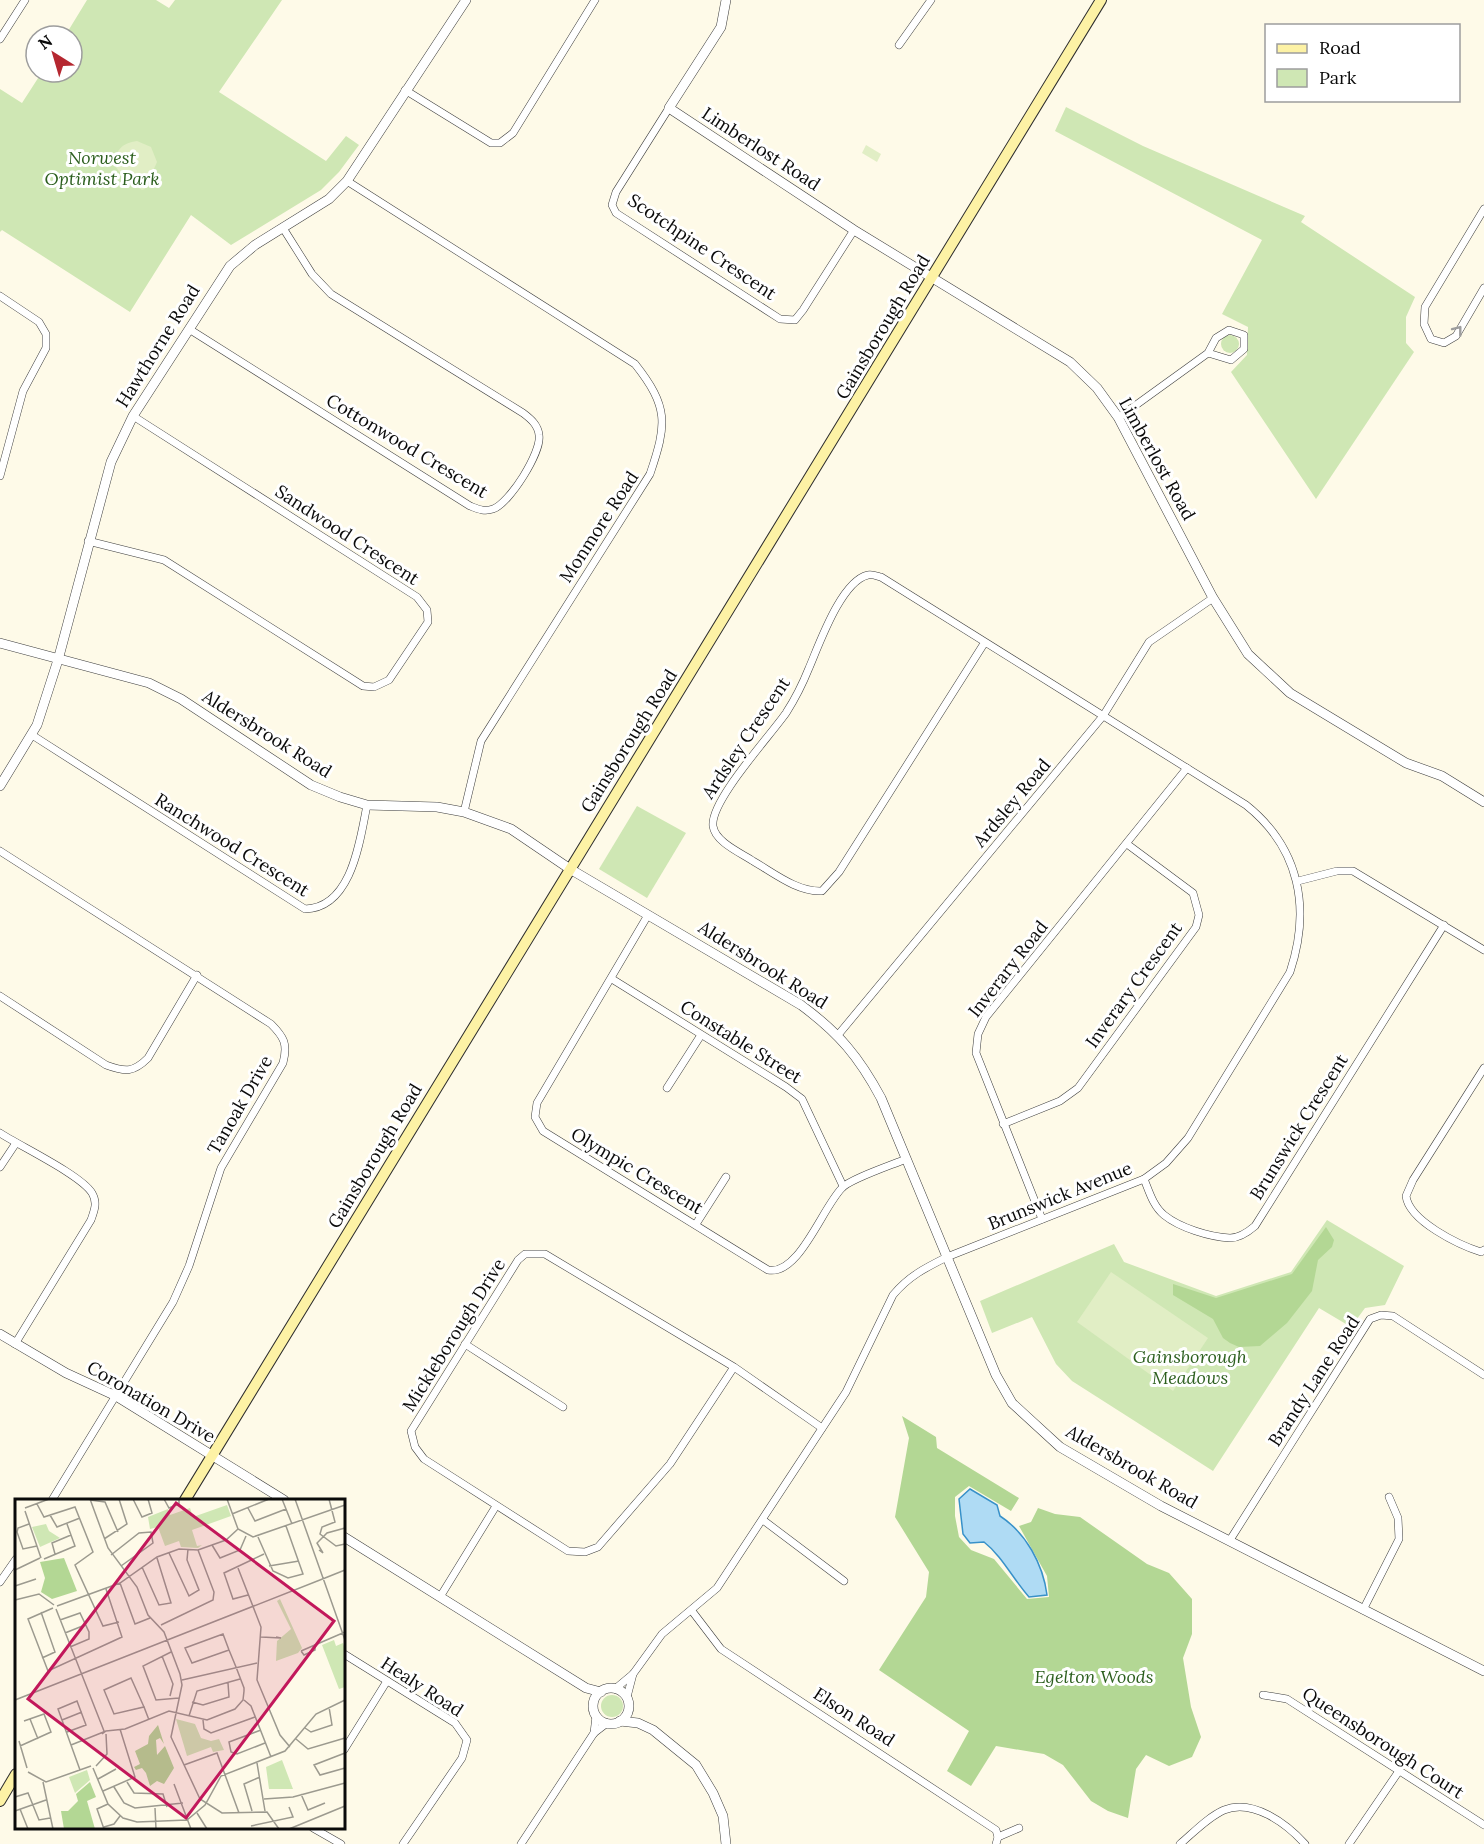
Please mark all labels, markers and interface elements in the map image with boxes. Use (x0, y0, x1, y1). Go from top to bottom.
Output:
north arrow (24, 24, 84, 84)
legend (1265, 24, 1460, 102)
text: N (34, 30, 56, 54)
text: Road (1319, 36, 1361, 59)
text: Park (1319, 66, 1357, 89)
street label: Limberlost Road (698, 102, 825, 196)
park label: Norwest Optimist Park (44, 146, 160, 190)
street label: Scotchpine Crescent (624, 188, 781, 305)
street label: Gainsborough Road (830, 250, 935, 403)
street label: Hawthorne Road (111, 280, 205, 411)
one-way arrow (1451, 326, 1462, 337)
street label: Cottonwood Crescent (322, 388, 492, 503)
street label: Limberlost Road (1114, 393, 1201, 524)
street label: Monmore Road (554, 466, 643, 587)
street label: Sandwood Crescent (271, 479, 424, 590)
street label: Gainsborough Road (575, 665, 682, 817)
street label: Ardsley Crescent (696, 672, 795, 804)
street label: Aldersbrook Road (197, 684, 336, 783)
street label: Ardsley Road (967, 754, 1055, 852)
street label: Ranchwood Crescent (151, 788, 314, 901)
street label: Aldersbrook Road (693, 915, 832, 1014)
street label: Inverary Road (963, 916, 1053, 1022)
street label: Inverary Crescent (1080, 917, 1187, 1052)
street label: Constable Street (676, 995, 807, 1088)
street label: Brunswick Crescent (1244, 1050, 1353, 1204)
street label: Tanoak Drive (202, 1051, 277, 1158)
street label: Gainsborough Road (322, 1079, 427, 1232)
street label: Olympic Crescent (567, 1122, 708, 1219)
street label: Brunswick Avenue (984, 1156, 1135, 1235)
street label: Mickleborough Drive (397, 1254, 510, 1416)
street label: Brandy Lane Road (1263, 1311, 1364, 1450)
park label: Gainsborough Meadows (1133, 1345, 1248, 1389)
street label: Coronation Drive (83, 1355, 220, 1448)
street label: Aldersbrook Road (1061, 1419, 1202, 1514)
inset map (15, 1499, 345, 1829)
street label: Healy Road (377, 1651, 468, 1722)
park label: Egelton Woods (1034, 1665, 1154, 1688)
street label: Elson Road (809, 1682, 899, 1752)
street label: Queensborough Court (1298, 1682, 1469, 1804)

